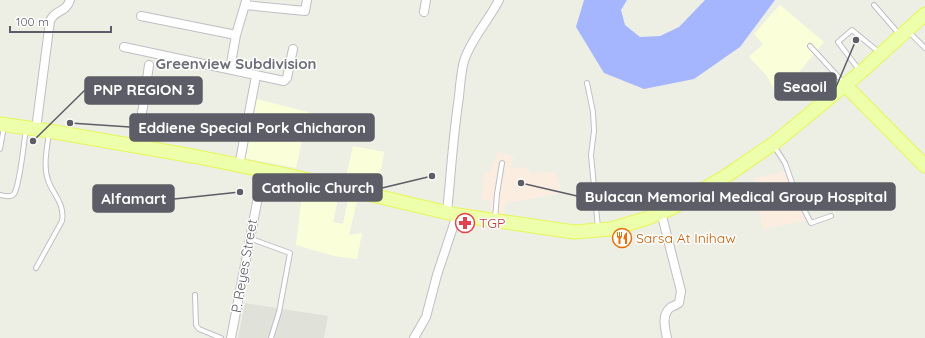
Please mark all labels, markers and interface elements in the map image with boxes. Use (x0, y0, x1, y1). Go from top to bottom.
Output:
scale bar (10, 8, 111, 34)
text: 100 m (16, 14, 49, 29)
district label: Greenview Subdivision (156, 54, 316, 73)
callout: Seaoil (775, 73, 836, 100)
callout: PNP REGION 3 (85, 77, 202, 104)
text: Seaoil (783, 77, 827, 96)
text: PNP REGION 3 (93, 80, 195, 99)
callout: Eddiene Special Pork Chicharon (130, 114, 374, 141)
text: Eddiene Special Pork Chicharon (138, 118, 366, 137)
callout: Catholic Church (253, 174, 382, 201)
text: Catholic Church (262, 178, 374, 197)
callout: Bulacan Memorial Medical Group Hospital (577, 183, 895, 210)
callout: Alfamart (93, 185, 174, 212)
text: Bulacan Memorial Medical Group Hospital (585, 187, 887, 206)
text: Alfamart (101, 189, 167, 208)
pharmacy icon: TGP (454, 212, 476, 234)
place label: TGP (479, 214, 505, 232)
street label: P. Reyes Street (227, 217, 261, 314)
restaurant icon: Sarsa At Inihaw (611, 227, 633, 249)
place label: Sarsa At Inihaw (636, 229, 736, 247)

